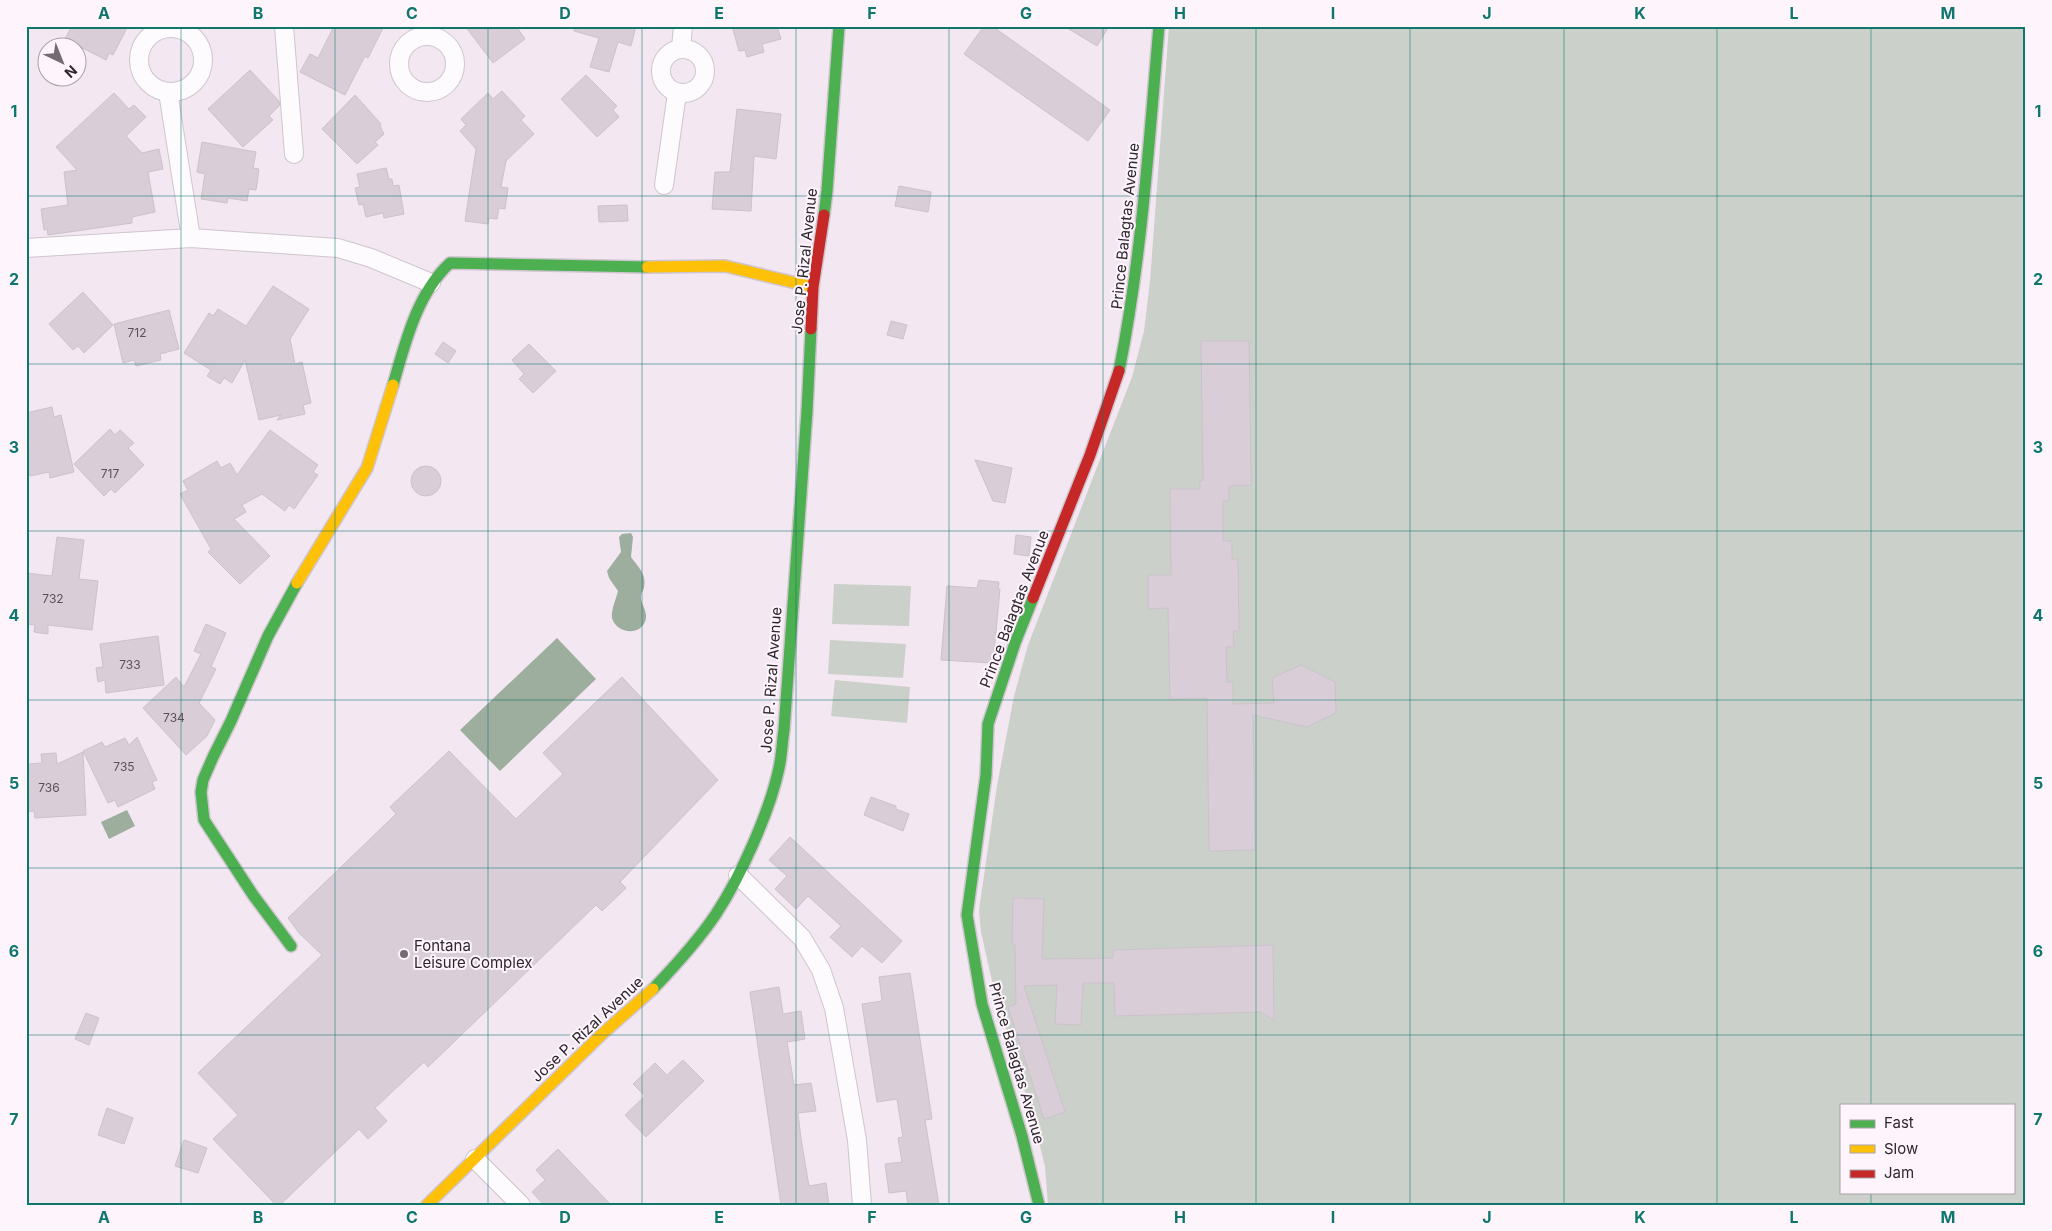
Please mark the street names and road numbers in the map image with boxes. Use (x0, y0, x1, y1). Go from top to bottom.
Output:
street label: Prince Balagtas Avenue (1107, 142, 1143, 310)
street label: Jose P. Rizal Avenue (787, 187, 821, 335)
street label: Prince Balagtas Avenue (975, 528, 1053, 690)
street label: Jose P. Rizal Avenue (756, 606, 786, 754)
street label: Jose P. Rizal Avenue (527, 972, 647, 1086)
street label: Prince Balagtas Avenue (985, 980, 1049, 1146)

